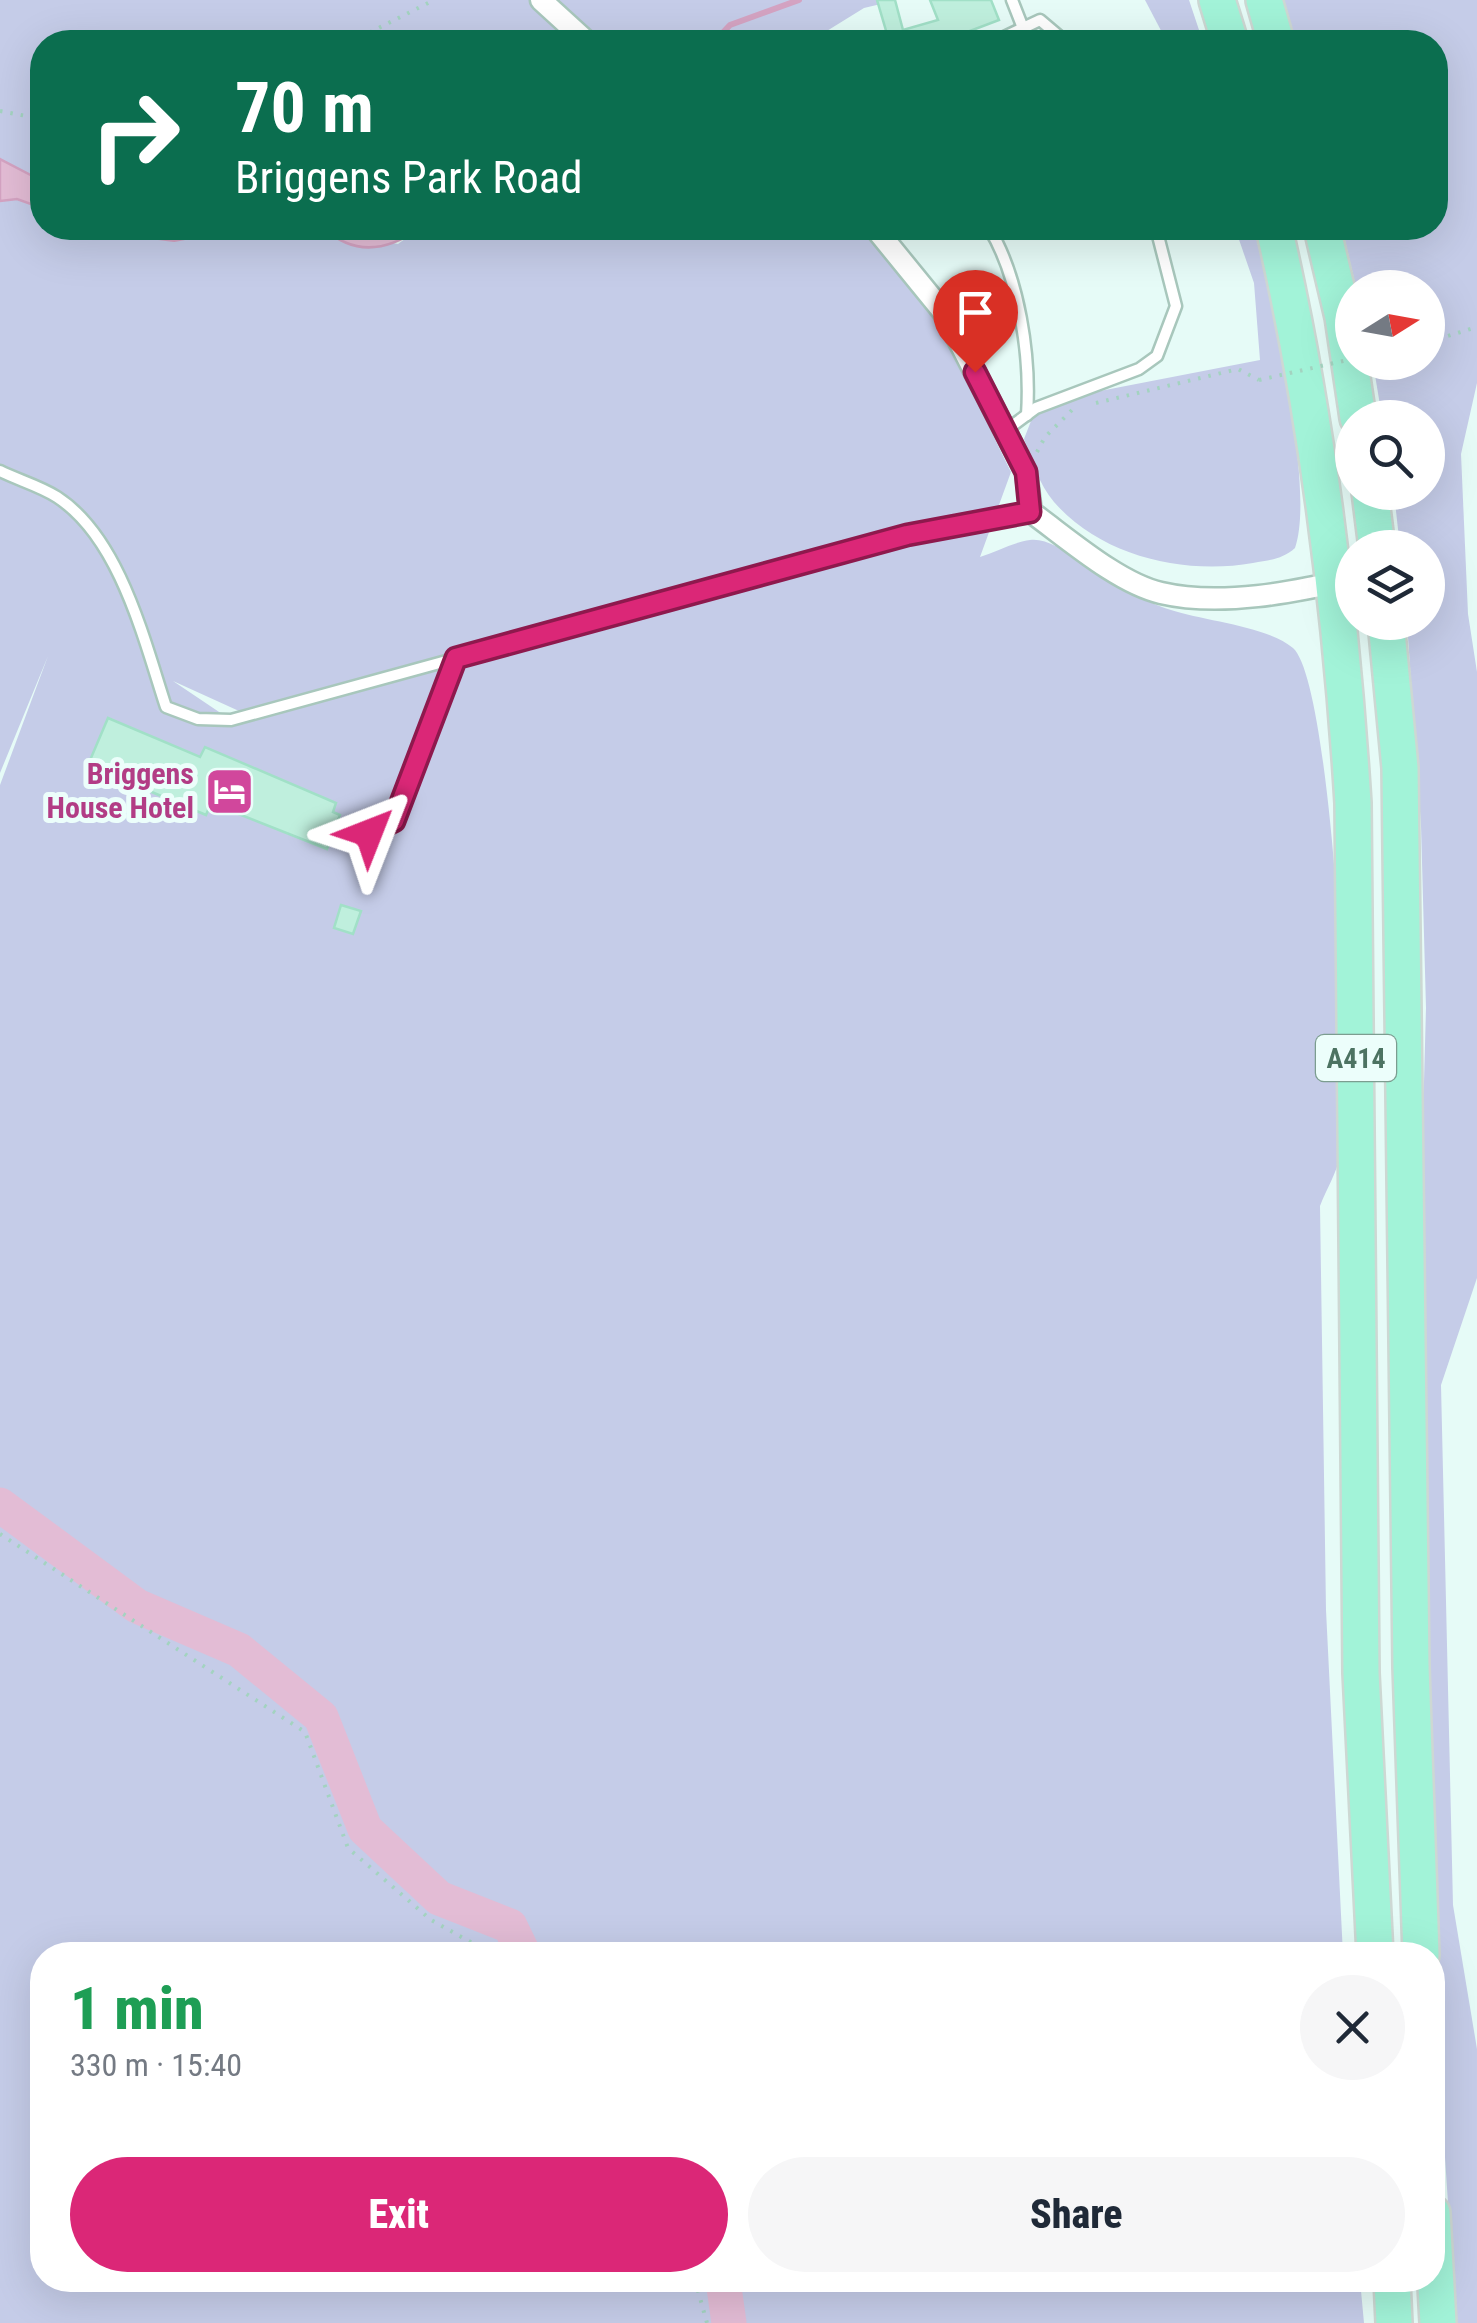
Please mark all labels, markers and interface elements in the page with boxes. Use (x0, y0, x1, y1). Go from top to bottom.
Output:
text: 70 m (235, 67, 374, 149)
icon: right (70, 70, 200, 200)
text: Briggens Park Road (235, 151, 583, 204)
pin (933, 270, 1018, 373)
north arrow (1335, 270, 1445, 380)
map controls (1335, 270, 1445, 640)
icon: arrive (948, 285, 1003, 340)
button: search (1335, 400, 1445, 510)
button: layers (1335, 530, 1445, 640)
place label: Briggens House Hotel (47, 756, 194, 825)
hotel icon: Briggens House Hotel (203, 765, 255, 817)
position arrow (317, 781, 421, 885)
road number: A414 (1316, 1035, 1396, 1081)
text: 1 min (70, 1973, 204, 2044)
button: close (1300, 1975, 1405, 2080)
text: 330 m · 15:40 (70, 2046, 242, 2084)
button: Exit (70, 2157, 728, 2272)
button: Share (748, 2157, 1405, 2272)

